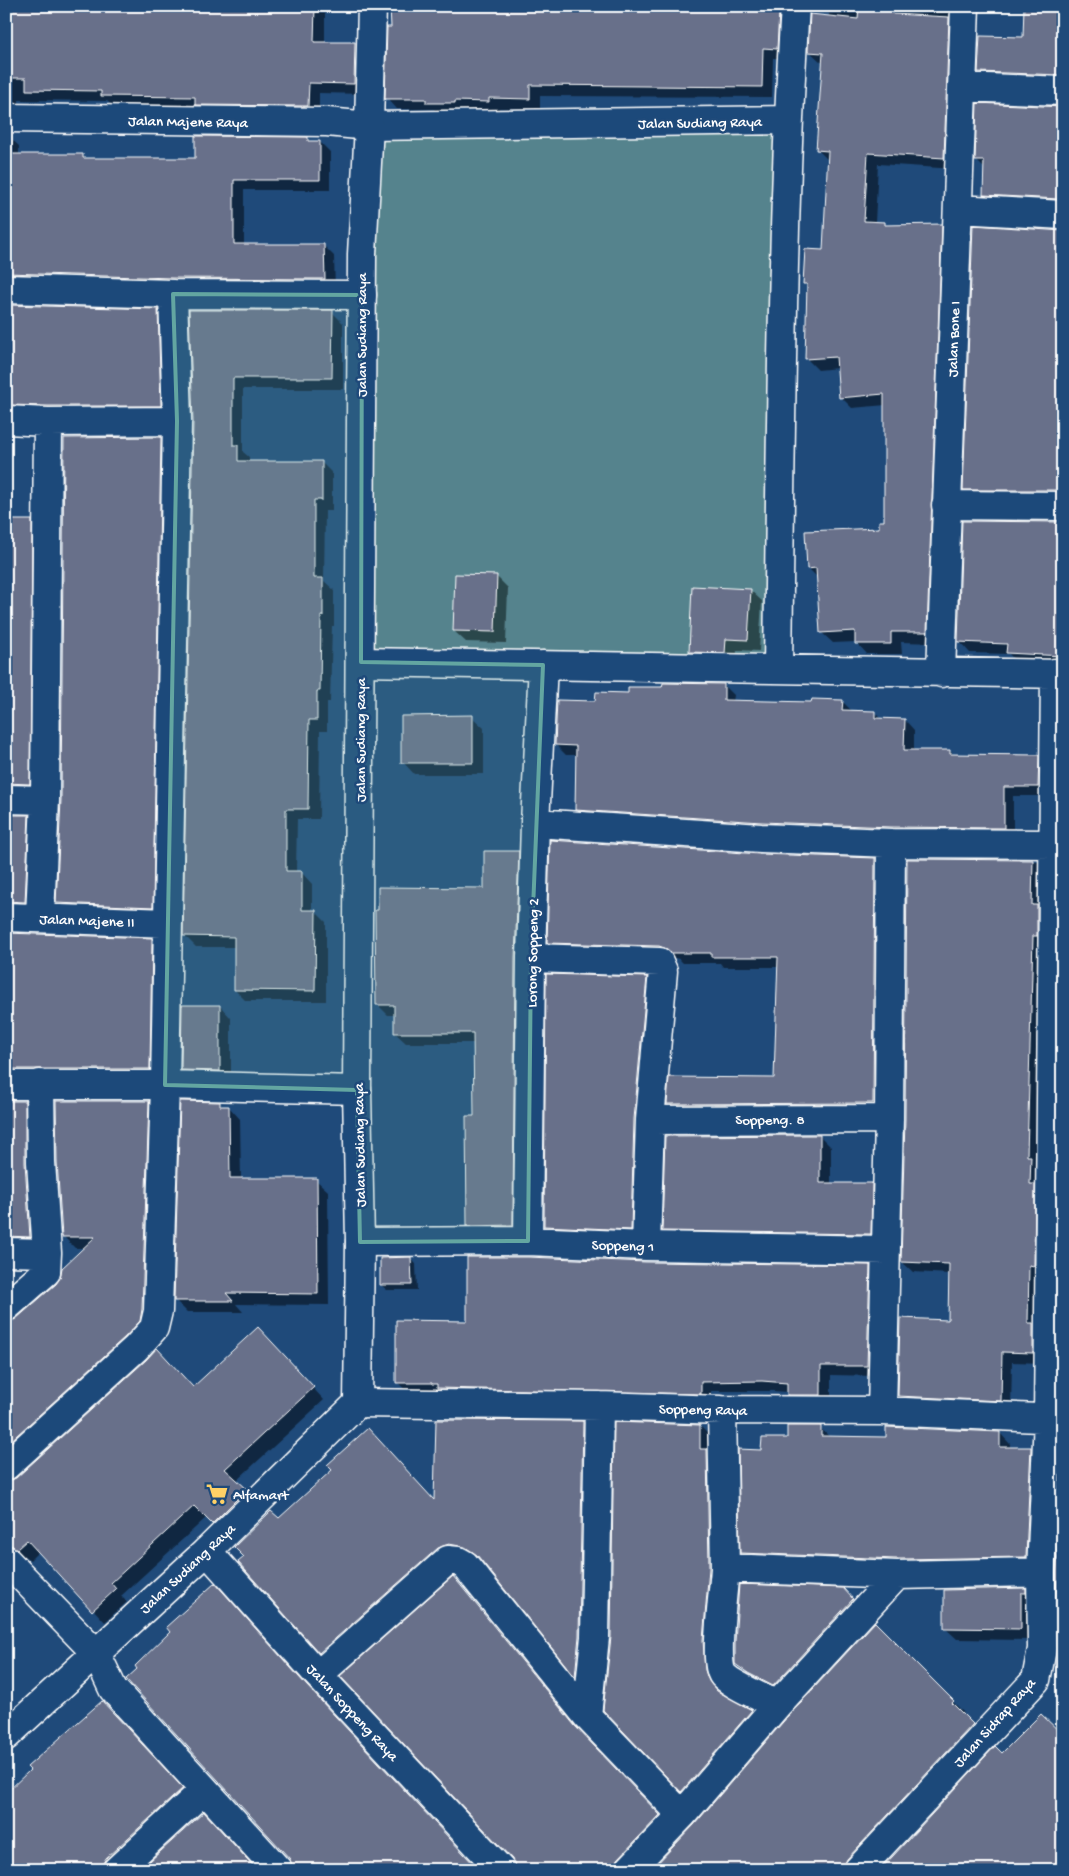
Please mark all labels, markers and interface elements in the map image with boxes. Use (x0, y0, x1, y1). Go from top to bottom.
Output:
street label: Jalan Majene Raya (128, 113, 249, 133)
street label: Jalan Sudiang Raya (638, 114, 763, 134)
street label: Jalan Sudiang Raya (354, 272, 372, 397)
street label: Jalan Bone I (945, 301, 965, 377)
street label: Jalan Sudiang Raya (353, 677, 371, 802)
street label: Lorong Soppeng 2 (524, 898, 544, 1008)
street label: Jalan Majene II (39, 911, 135, 933)
street label: Jalan Sudiang Raya (351, 1082, 371, 1207)
street label: Soppeng. 8 (735, 1112, 805, 1130)
street label: Soppeng 1 (591, 1237, 654, 1257)
street label: Soppeng Raya (659, 1401, 748, 1421)
supermarket icon: Alfamart (204, 1481, 230, 1507)
place label: Alfamart (233, 1487, 290, 1505)
street label: Jalan Sudiang Raya (137, 1520, 240, 1618)
street label: Jalan Soppeng Raya (302, 1661, 402, 1766)
street label: Jalan Sidrap Raya (951, 1674, 1041, 1772)

